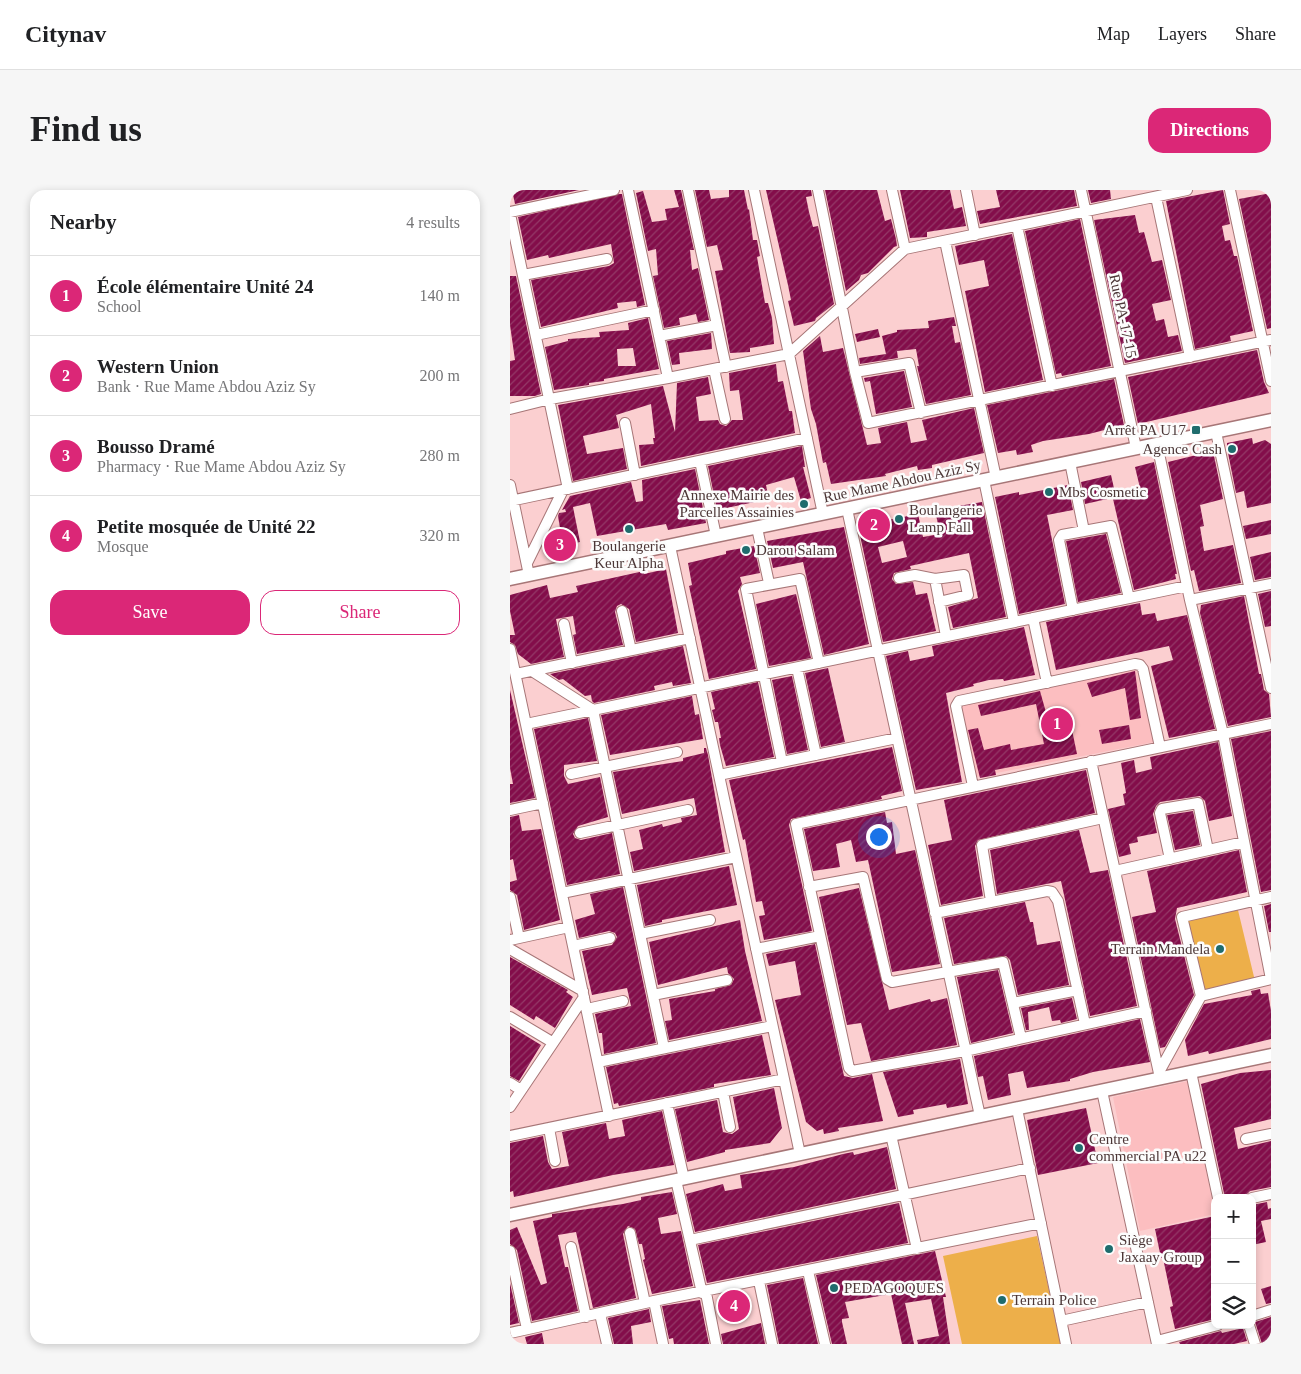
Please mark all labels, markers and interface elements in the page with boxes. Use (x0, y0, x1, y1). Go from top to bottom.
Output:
text: Citynav (25, 21, 106, 47)
text: Map (1097, 24, 1130, 44)
text: Layers (1158, 24, 1207, 44)
text: Share (1235, 24, 1276, 44)
button: Directions (1148, 108, 1271, 153)
text: Find us (30, 110, 142, 149)
text: Nearby (50, 210, 117, 234)
text: 4 results (406, 214, 460, 231)
street label: Rue PA-17-15 (1106, 272, 1140, 360)
text: École élémentaire Unité 24 (97, 276, 314, 297)
text: 1 (62, 287, 70, 304)
text: 140 m (420, 287, 460, 304)
text: School (97, 298, 141, 315)
text: Western Union (97, 356, 219, 377)
text: 2 (62, 367, 70, 384)
text: 200 m (420, 367, 460, 384)
text: Bank · Rue Mame Abdou Aziz Sy (97, 378, 316, 395)
place label: Arrêt PA U17 (1104, 422, 1186, 438)
marker: Arrêt PA U17 (1190, 424, 1202, 436)
text: Bousso Dramé (97, 436, 215, 457)
place label: Agence Cash (1142, 441, 1222, 457)
marker: Agence Cash (1226, 443, 1238, 455)
text: 3 (62, 447, 70, 464)
text: 280 m (420, 447, 460, 464)
street label: Rue Mame Abdou Aziz Sy (822, 456, 983, 506)
text: Pharmacy · Rue Mame Abdou Aziz Sy (97, 458, 346, 475)
place label: Mbs Cosmetic (1059, 484, 1146, 500)
marker: Mbs Cosmetic (1043, 486, 1055, 498)
place label: Annexe Mairie des Parcelles Assainies (679, 487, 794, 520)
marker: Annexe Mairie des Parcelles Assainies (798, 498, 810, 510)
place label: Boulangerie Lamp Fall (909, 502, 983, 535)
pin: 2 (858, 506, 890, 544)
marker: Boulangerie Lamp Fall (893, 513, 905, 525)
text: Petite mosquée de Unité 22 (97, 516, 315, 537)
marker: Boulangerie Keur Alpha (623, 523, 635, 535)
pin: 3 (544, 526, 576, 564)
text: 4 (62, 527, 70, 544)
text: 320 m (420, 527, 460, 544)
text: Mosque (97, 538, 149, 555)
place label: Boulangerie Keur Alpha (592, 538, 666, 571)
place label: Darou Salam (756, 542, 835, 558)
marker: Darou Salam (740, 544, 752, 556)
button: Save (50, 590, 250, 635)
button: Share (260, 590, 460, 635)
pin: 1 (1041, 705, 1073, 743)
your location (866, 824, 892, 850)
place label: Terrain Mandela (1111, 941, 1210, 957)
marker: Terrain Mandela (1214, 943, 1226, 955)
place label: Centre commercial PA u22 (1089, 1131, 1207, 1164)
marker: Centre commercial PA u22 (1073, 1142, 1085, 1154)
map controls (1211, 1194, 1256, 1329)
button: + (1211, 1194, 1256, 1239)
place label: Siège Jaxaay Group (1119, 1232, 1202, 1265)
button: − (1211, 1239, 1256, 1284)
marker: Siège Jaxaay Group (1103, 1243, 1115, 1255)
place label: PEDAGOQUES (844, 1280, 944, 1296)
marker: PEDAGOQUES (828, 1282, 840, 1294)
button: layers (1211, 1284, 1256, 1329)
pin: 4 (718, 1287, 750, 1325)
place label: Terrain Police (1012, 1292, 1097, 1308)
marker: Terrain Police (996, 1294, 1008, 1306)

